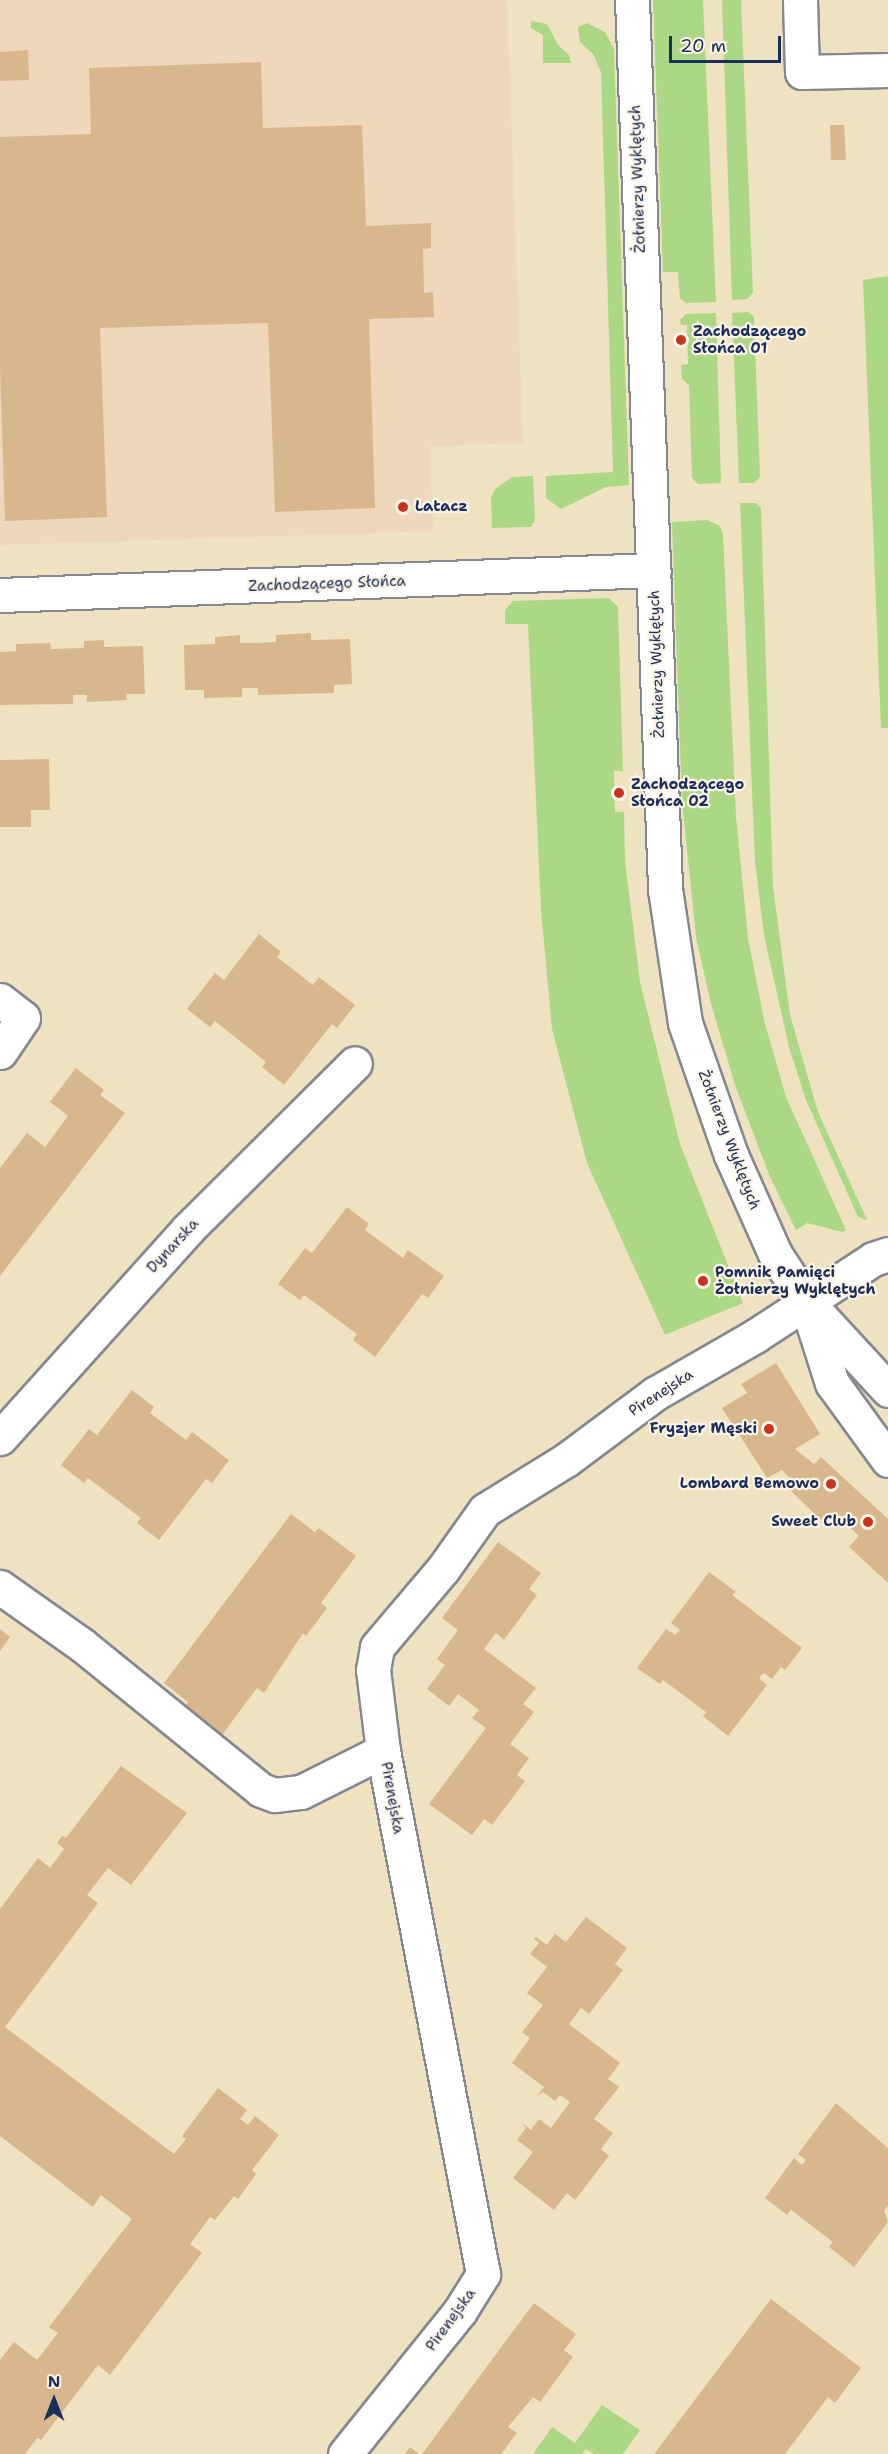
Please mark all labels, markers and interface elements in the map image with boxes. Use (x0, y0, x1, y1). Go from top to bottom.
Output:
scale bar (672, 24, 784, 62)
text: 20 m (680, 34, 726, 58)
street label: Żołnierzy Wyklętych (626, 105, 650, 253)
place label: Zachodzącego Słońca 01 (693, 322, 806, 357)
marker: Zachodzącego Słońca 01 (674, 333, 688, 347)
place label: Latacz (415, 498, 468, 516)
marker: Latacz (396, 500, 410, 514)
street label: Zachodzącego Słońca (248, 572, 406, 596)
street label: Żołnierzy Wyklętych (645, 590, 669, 738)
place label: Zachodzącego Słońca 02 (631, 775, 744, 810)
marker: Zachodzącego Słońca 02 (612, 786, 626, 800)
street label: Żołnierzy Wyklętych (694, 1068, 764, 1212)
street label: Dynarska (143, 1215, 203, 1277)
place label: Pomnik Pamięci Żołnierzy Wyklętych (715, 1263, 875, 1298)
marker: Pomnik Pamięci Żołnierzy Wyklętych (696, 1274, 710, 1288)
street label: Pirenejska (625, 1366, 697, 1420)
place label: Fryzjer Męski (650, 1420, 757, 1438)
marker: Fryzjer Męski (762, 1422, 776, 1436)
place label: Lombard Bemowo (680, 1475, 819, 1493)
marker: Lombard Bemowo (824, 1477, 838, 1491)
place label: Sweet Club (771, 1513, 856, 1531)
marker: Sweet Club (861, 1515, 875, 1529)
street label: Pirenejska (377, 1760, 407, 1836)
street label: Pirenejska (422, 2285, 480, 2355)
north arrow (24, 2370, 84, 2430)
text: N (48, 2371, 60, 2392)

